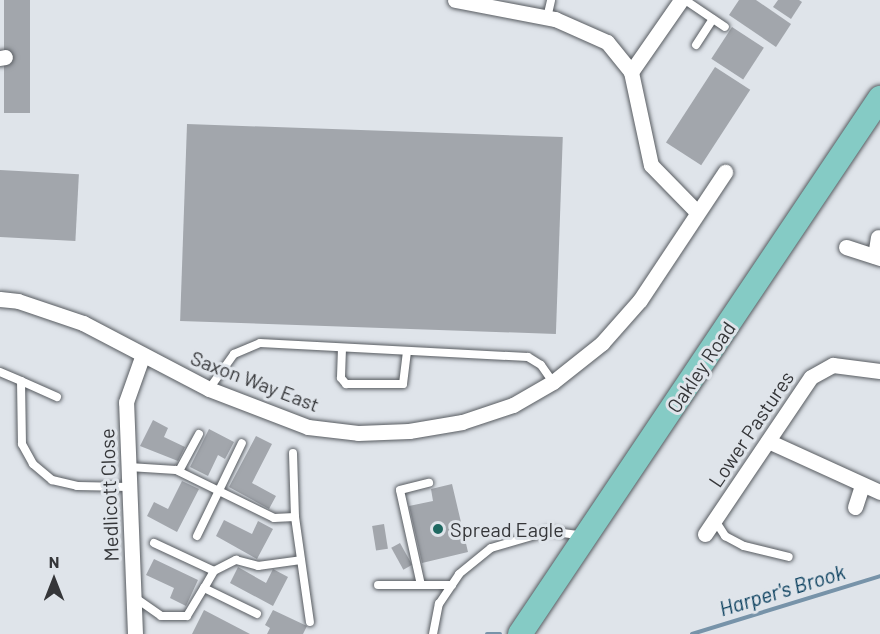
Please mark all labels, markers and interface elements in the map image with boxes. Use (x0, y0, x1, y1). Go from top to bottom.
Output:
street label: Oakley Road (662, 317, 740, 417)
street label: Saxon Way East (187, 345, 323, 417)
street label: Lower Pastures (703, 366, 799, 492)
street label: Medlicott Close (95, 428, 123, 562)
place label: Spread Eagle (450, 517, 564, 541)
marker: Spread Eagle (431, 522, 445, 536)
north arrow (24, 550, 84, 610)
text: N (49, 552, 59, 571)
water label: Harper's Brook (716, 559, 848, 621)

